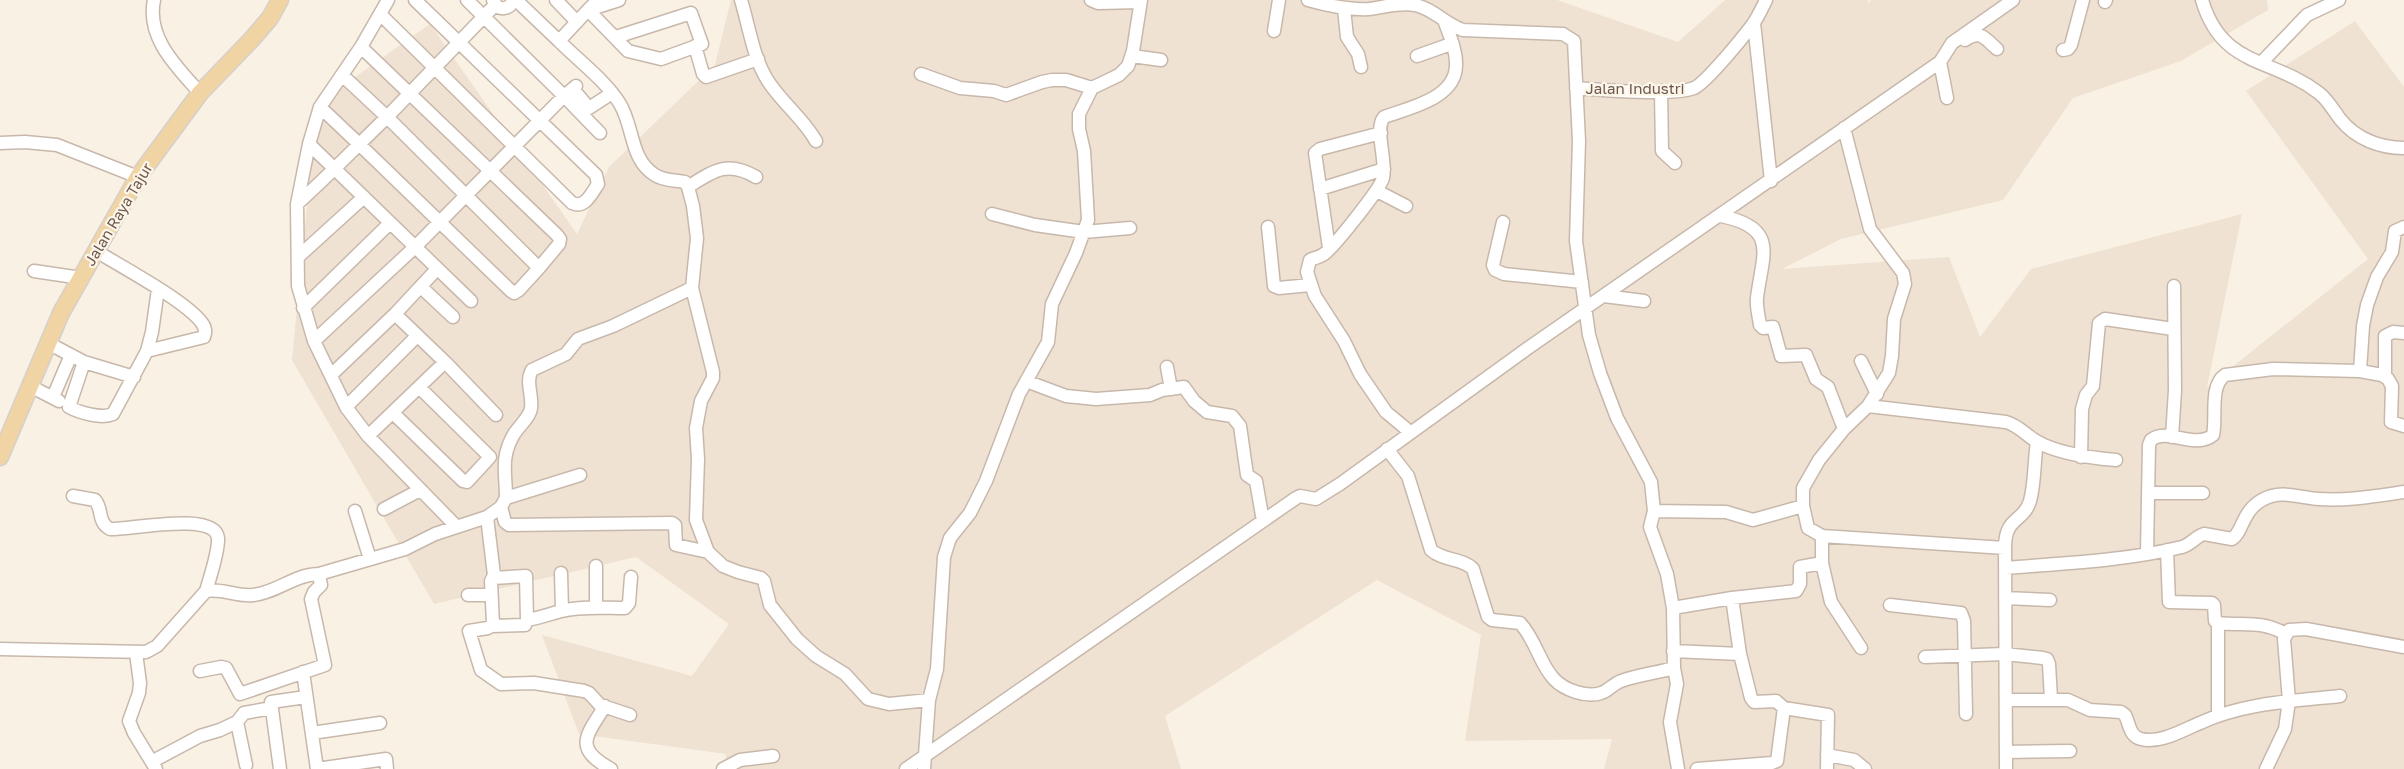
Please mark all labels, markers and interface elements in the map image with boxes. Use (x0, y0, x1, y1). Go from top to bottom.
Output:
street label: Jalan Industri (1585, 79, 1685, 97)
street label: Jalan Raya Tajur (80, 159, 156, 269)

